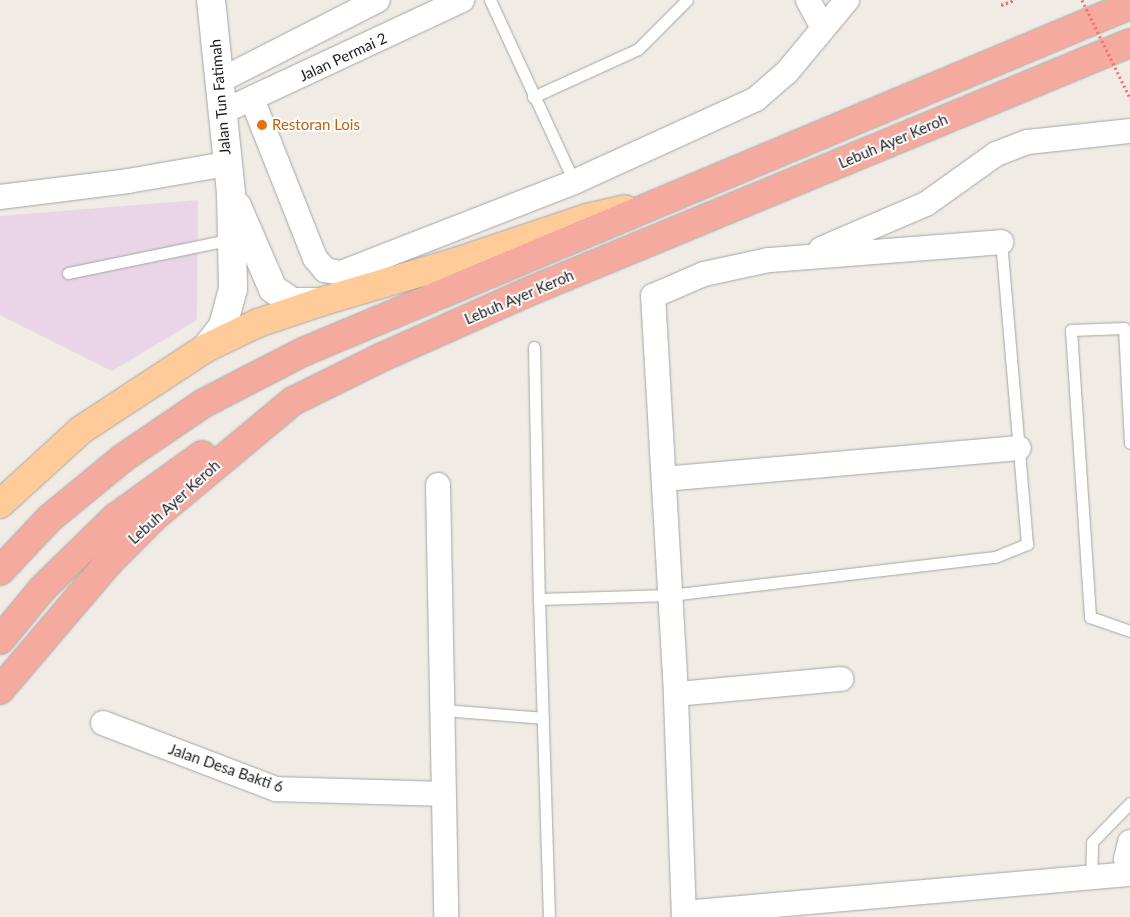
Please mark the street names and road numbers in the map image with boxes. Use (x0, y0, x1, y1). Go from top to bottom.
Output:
street label: Jalan Permai 2 (296, 29, 390, 85)
street label: Jalan Tun Fatimah (206, 38, 234, 156)
street label: Lebuh Ayer Keroh (835, 110, 951, 172)
street label: Lebuh Ayer Keroh (461, 266, 577, 328)
street label: Lebuh Ayer Keroh (124, 456, 224, 548)
street label: Jalan Desa Bakti 6 (166, 740, 286, 796)

